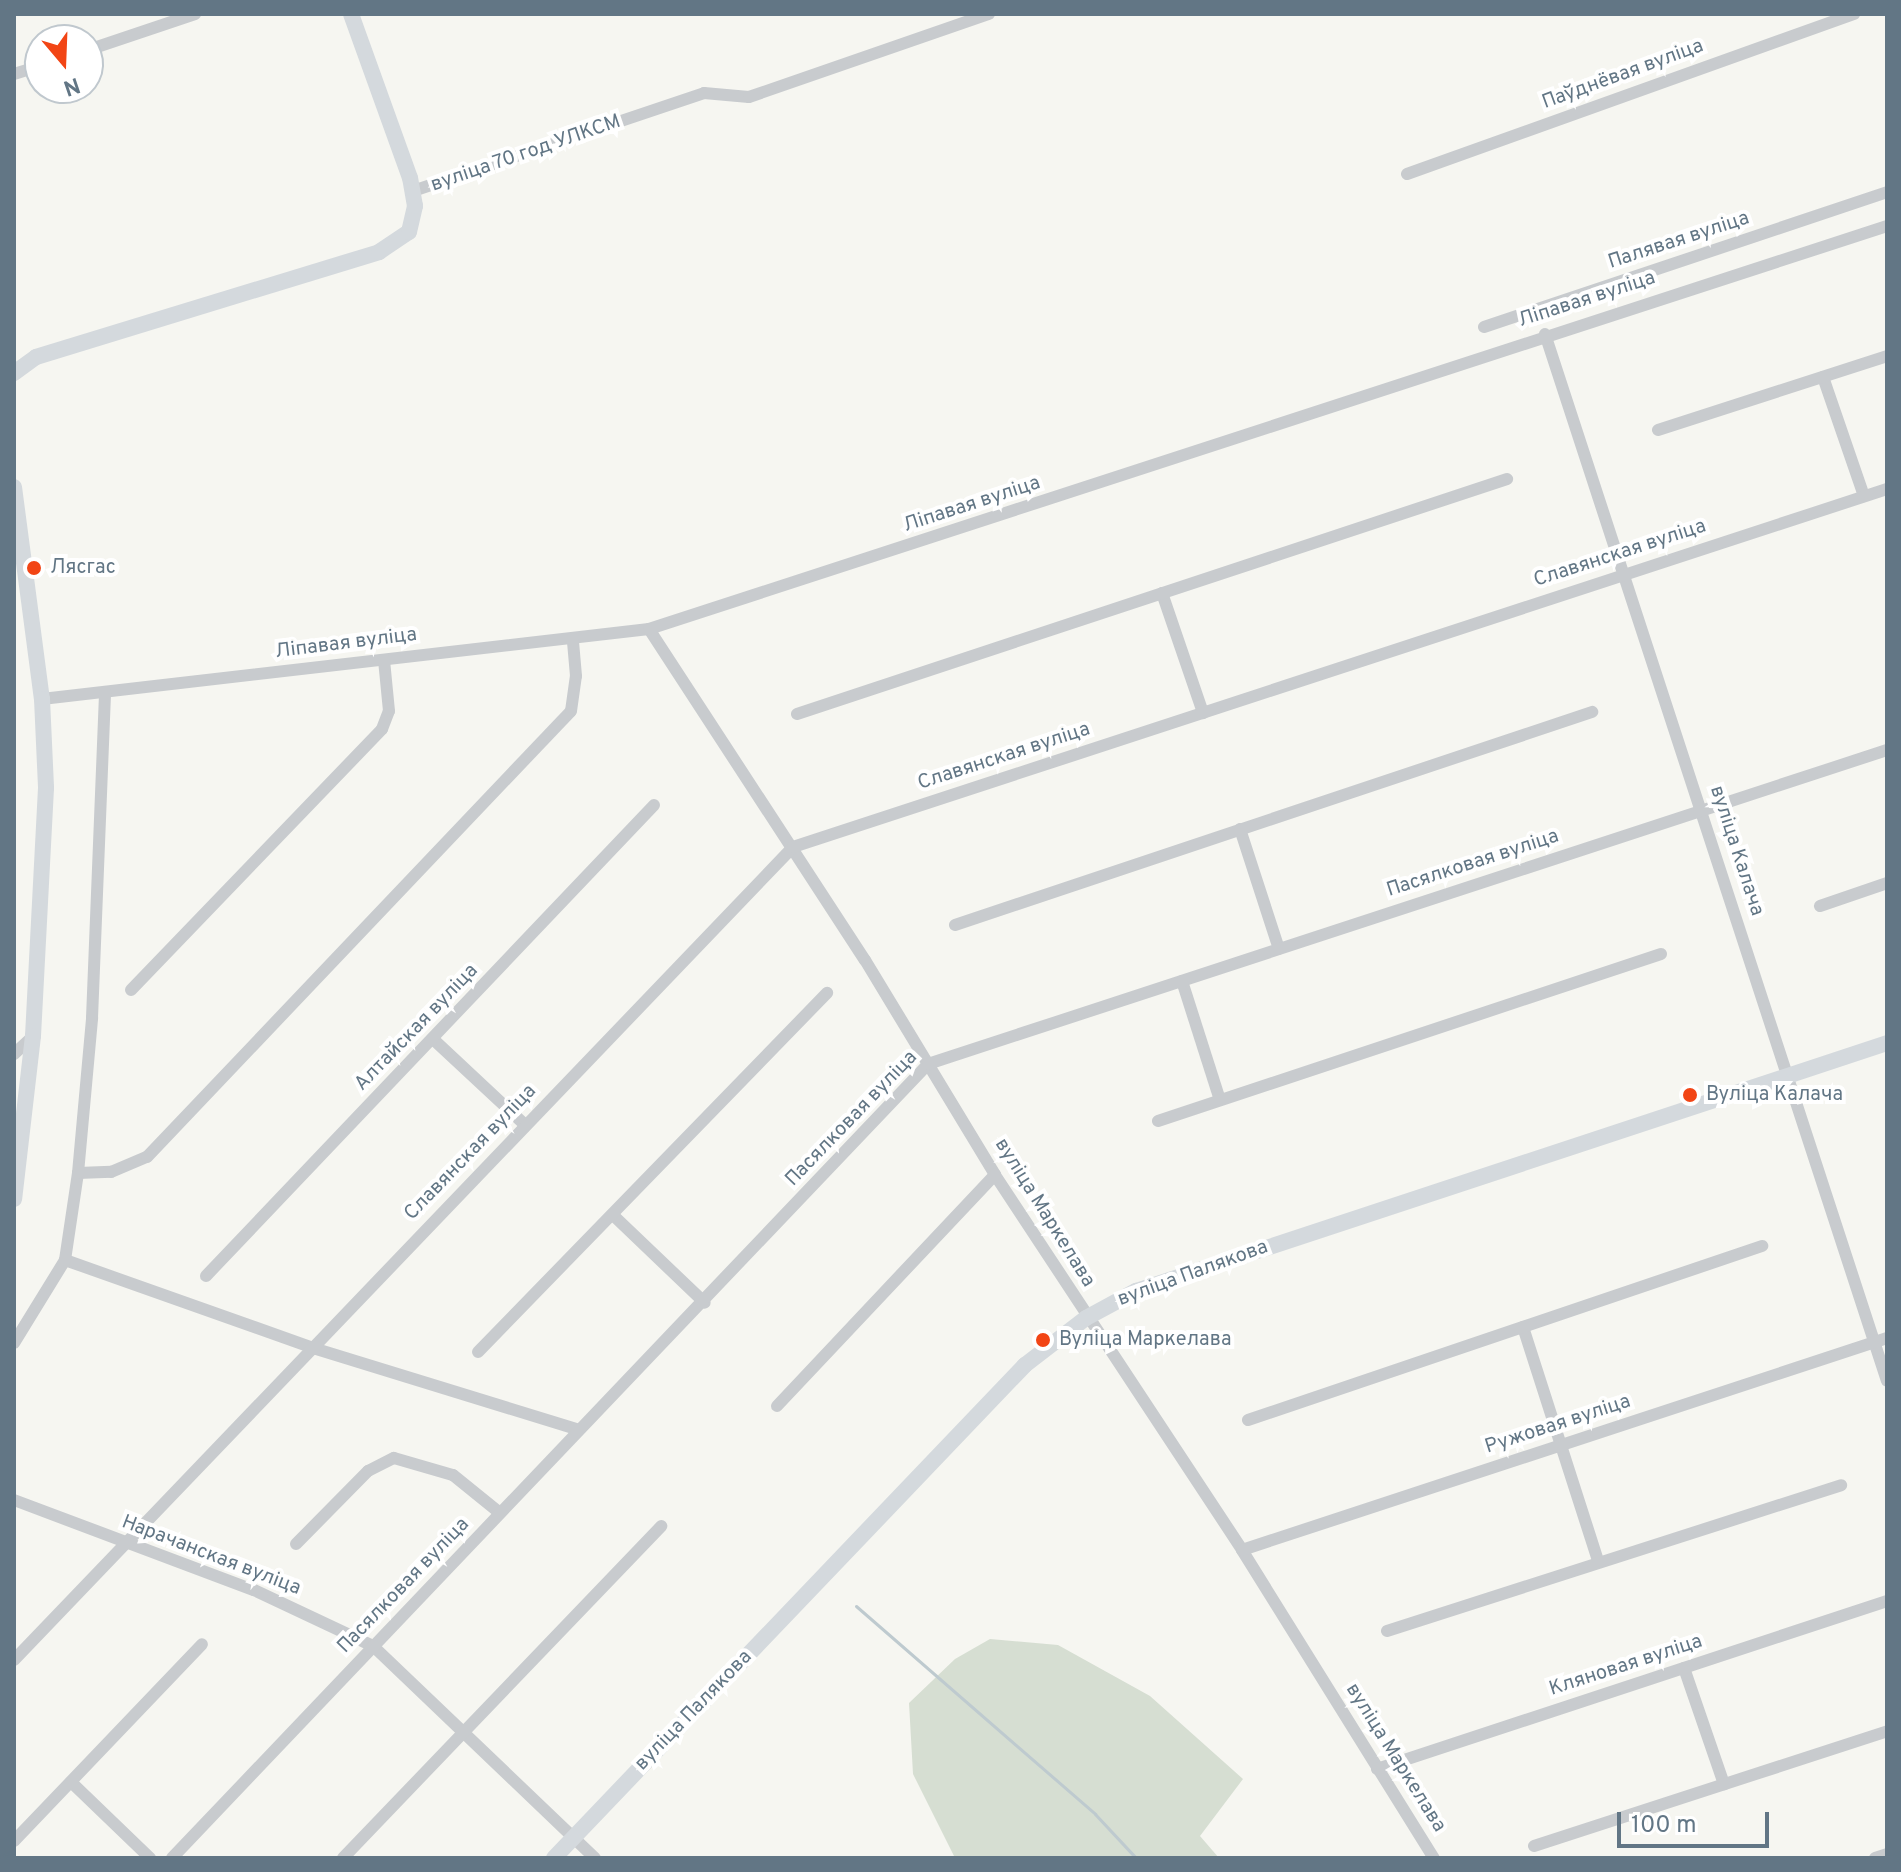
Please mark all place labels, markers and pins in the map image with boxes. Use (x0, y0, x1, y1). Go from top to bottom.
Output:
place label: Лясгас (50, 556, 116, 580)
marker: Лясгас (25, 559, 43, 577)
place label: Вуліца Калача (1706, 1083, 1843, 1107)
marker: Вуліца Калача (1681, 1086, 1699, 1104)
place label: Вуліца Маркелава (1059, 1328, 1231, 1352)
marker: Вуліца Маркелава (1034, 1331, 1052, 1349)

